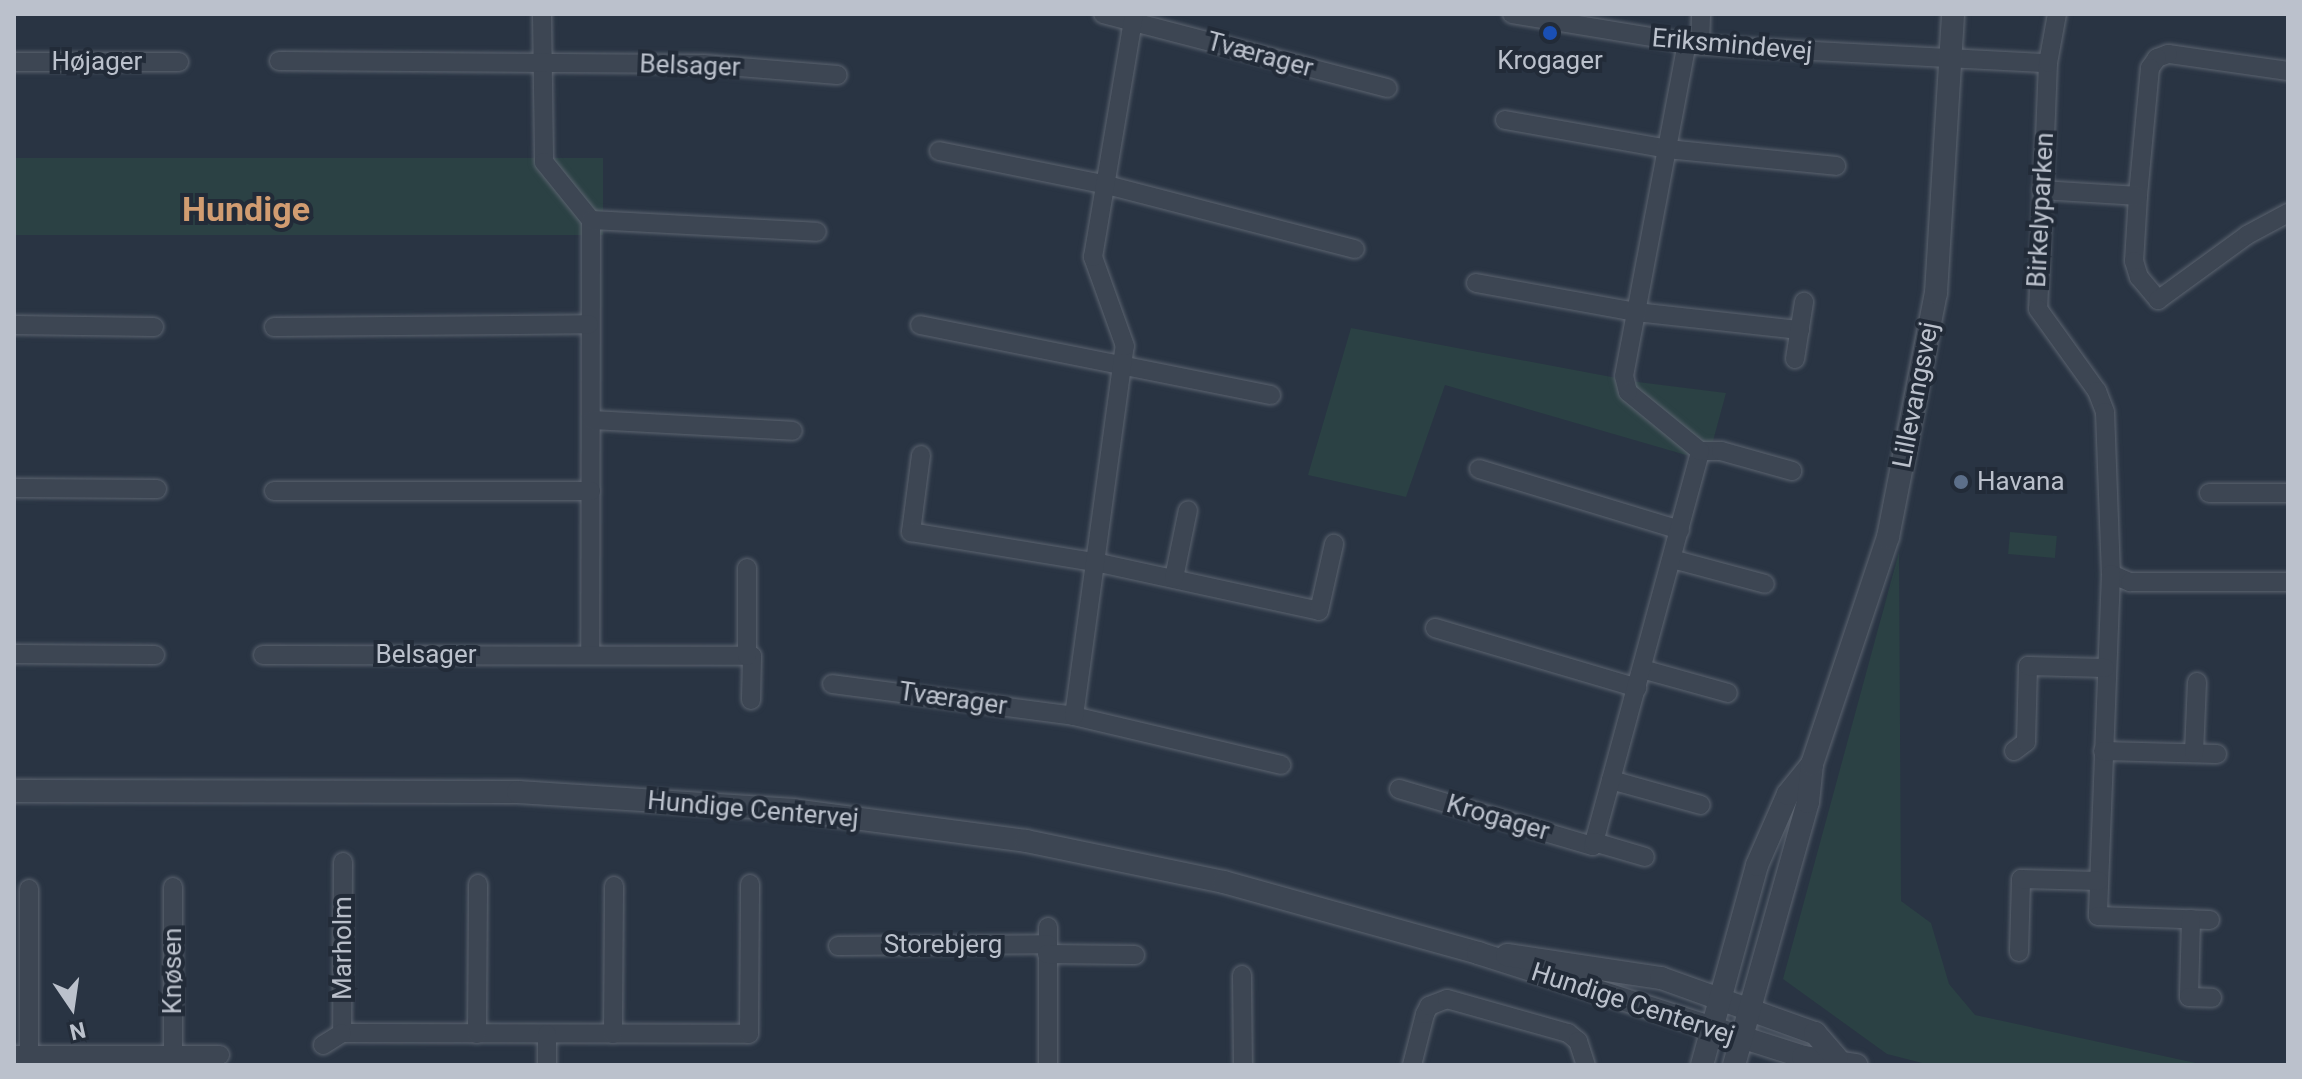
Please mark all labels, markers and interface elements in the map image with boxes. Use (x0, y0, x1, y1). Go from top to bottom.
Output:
street label: Eriksmindevej (1651, 22, 1813, 68)
marker: Krogager (1541, 24, 1559, 42)
street label: Tværager (1203, 26, 1317, 84)
place label: Krogager (1497, 45, 1603, 77)
street label: Højager (52, 46, 142, 78)
street label: Belsager (639, 49, 741, 83)
street label: Birkelyparken (2021, 132, 2061, 288)
district label: Hundige (182, 190, 310, 230)
street label: Lillevangsvej (1887, 319, 1945, 471)
place label: Havana (1977, 466, 2065, 498)
marker: Havana (1952, 473, 1970, 491)
street label: Belsager (375, 639, 477, 671)
street label: Tværager (897, 676, 1009, 722)
street label: Hundige Centervej (646, 785, 860, 835)
street label: Krogager (1443, 788, 1553, 848)
street label: Marholm (327, 896, 359, 1000)
street label: Knøsen (157, 928, 189, 1014)
street label: Storebjerg (884, 929, 1002, 961)
street label: Hundige Centervej (1527, 956, 1739, 1052)
north arrow (32, 967, 112, 1047)
text: N (67, 1017, 88, 1045)

